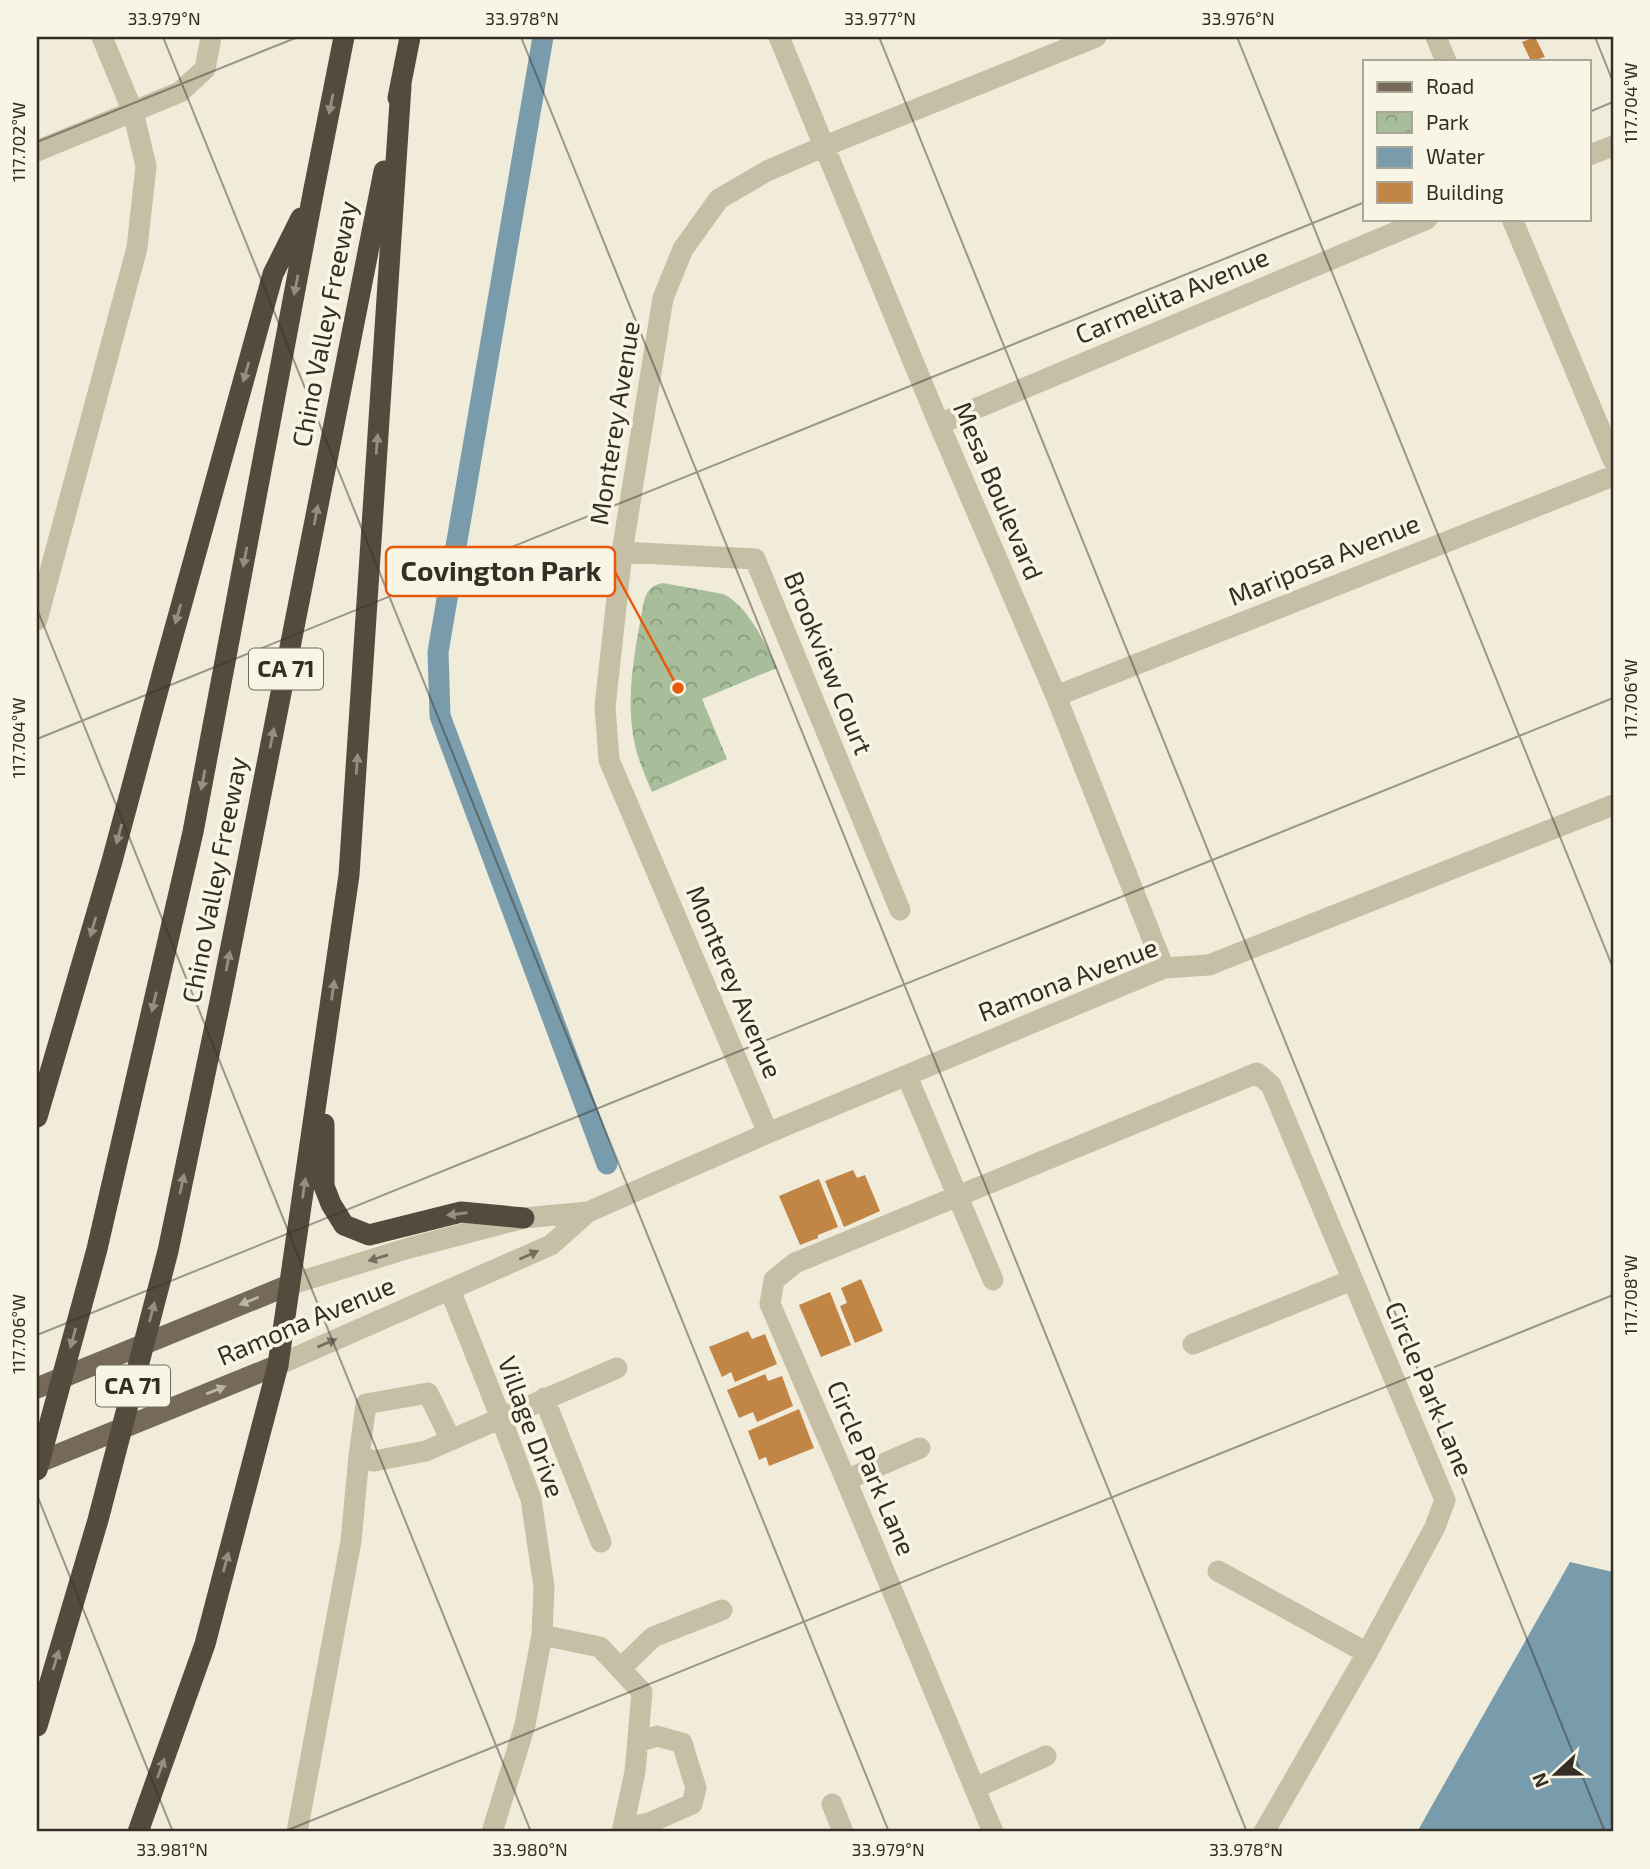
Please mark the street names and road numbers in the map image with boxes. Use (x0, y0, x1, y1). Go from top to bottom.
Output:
street label: Chino Valley Freeway (284, 198, 363, 449)
street label: Carmelita Avenue (1070, 240, 1273, 349)
street label: Monterey Avenue (582, 319, 645, 527)
street label: Mesa Boulevard (948, 397, 1051, 584)
street label: Mariposa Avenue (1223, 506, 1424, 611)
street label: Brookview Court (779, 566, 880, 759)
road number: CA 71 (249, 648, 323, 690)
street label: Chino Valley Freeway (174, 754, 253, 1005)
street label: Monterey Avenue (681, 881, 790, 1082)
street label: Ramona Avenue (973, 930, 1162, 1027)
street label: Ramona Avenue (212, 1268, 399, 1371)
street label: Circle Park Lane (1380, 1296, 1481, 1481)
street label: Village Drive (493, 1352, 572, 1501)
road number: CA 71 (96, 1366, 170, 1406)
street label: Circle Park Lane (822, 1375, 923, 1560)

